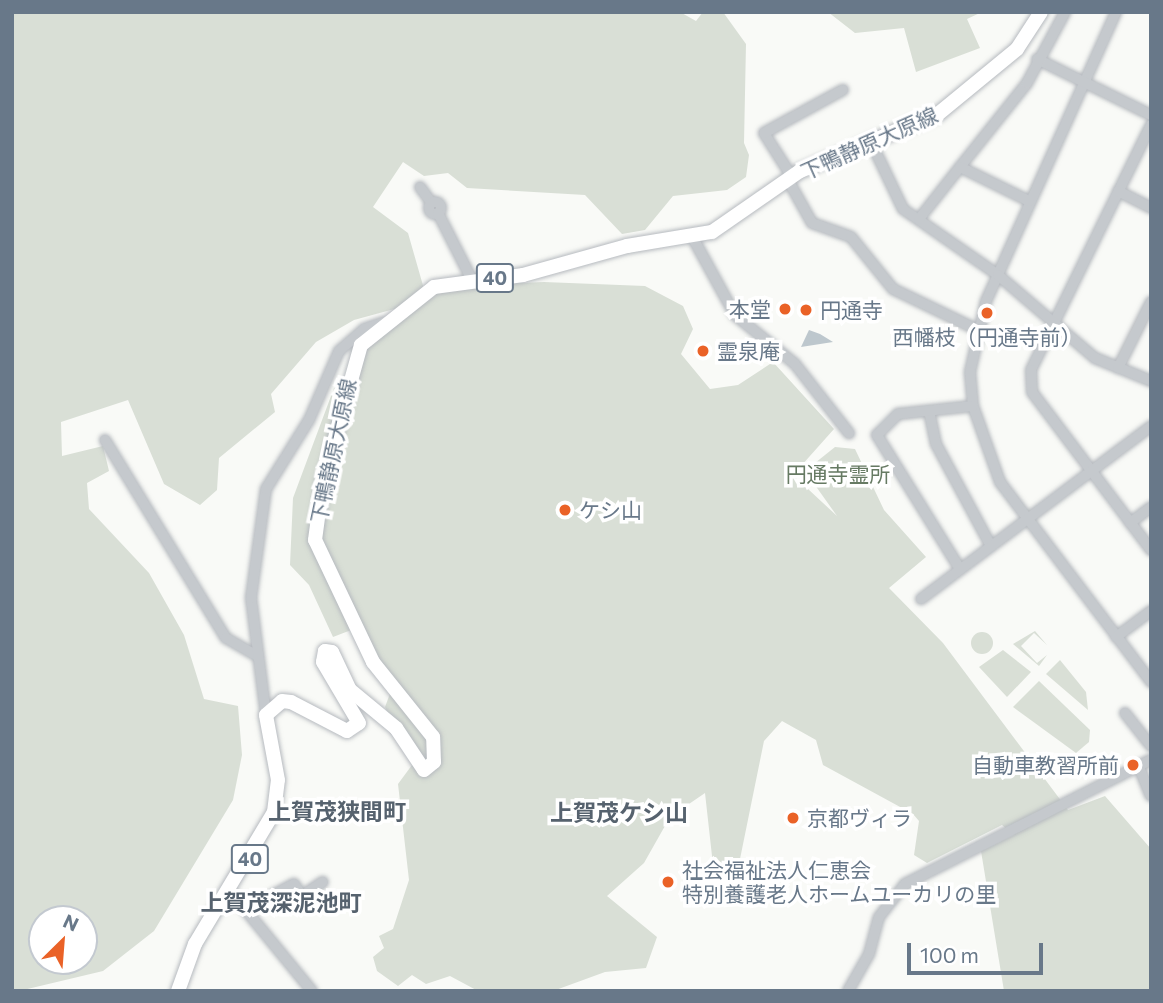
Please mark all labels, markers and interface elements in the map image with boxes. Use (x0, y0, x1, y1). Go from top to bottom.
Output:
street label: 下鴨静原大原線 (797, 102, 941, 184)
road number: 40 (476, 262, 514, 294)
place label: 本堂 (729, 296, 771, 322)
place label: 円通寺 (820, 297, 883, 323)
marker: 本堂 (777, 301, 793, 317)
marker: 円通寺 (798, 302, 814, 318)
marker: 西幡枝（円通寺前） (979, 305, 995, 321)
place label: 西幡枝（円通寺前） (893, 324, 1081, 350)
place label: 霊泉庵 (717, 338, 780, 364)
marker: 霊泉庵 (695, 343, 711, 359)
street label: 下鴨静原大原線 (305, 376, 361, 526)
park label: 円通寺霊所 (786, 461, 890, 487)
place label: ケシ山 (579, 497, 642, 523)
marker: ケシ山 (557, 502, 573, 518)
place label: 自動車教習所前 (972, 752, 1119, 778)
marker: 自動車教習所前 (1125, 757, 1141, 773)
district label: 上賀茂狭間町 (268, 797, 406, 825)
district label: 上賀茂ケシ山 (550, 798, 688, 826)
place label: 京都ヴィラ (807, 805, 912, 831)
marker: 京都ヴィラ (785, 810, 801, 826)
road number: 40 (231, 844, 269, 874)
place label: 社会福祉法人仁恵会 特別養護老人ホームユーカリの里 (682, 857, 997, 907)
marker: 社会福祉法人仁恵会 特別養護老人ホームユーカリの里 (660, 874, 676, 890)
district label: 上賀茂深泥池町 (201, 888, 361, 916)
north arrow (28, 905, 98, 975)
text: N (60, 909, 83, 936)
scale bar (911, 930, 1048, 974)
text: 100 m (920, 942, 979, 967)

